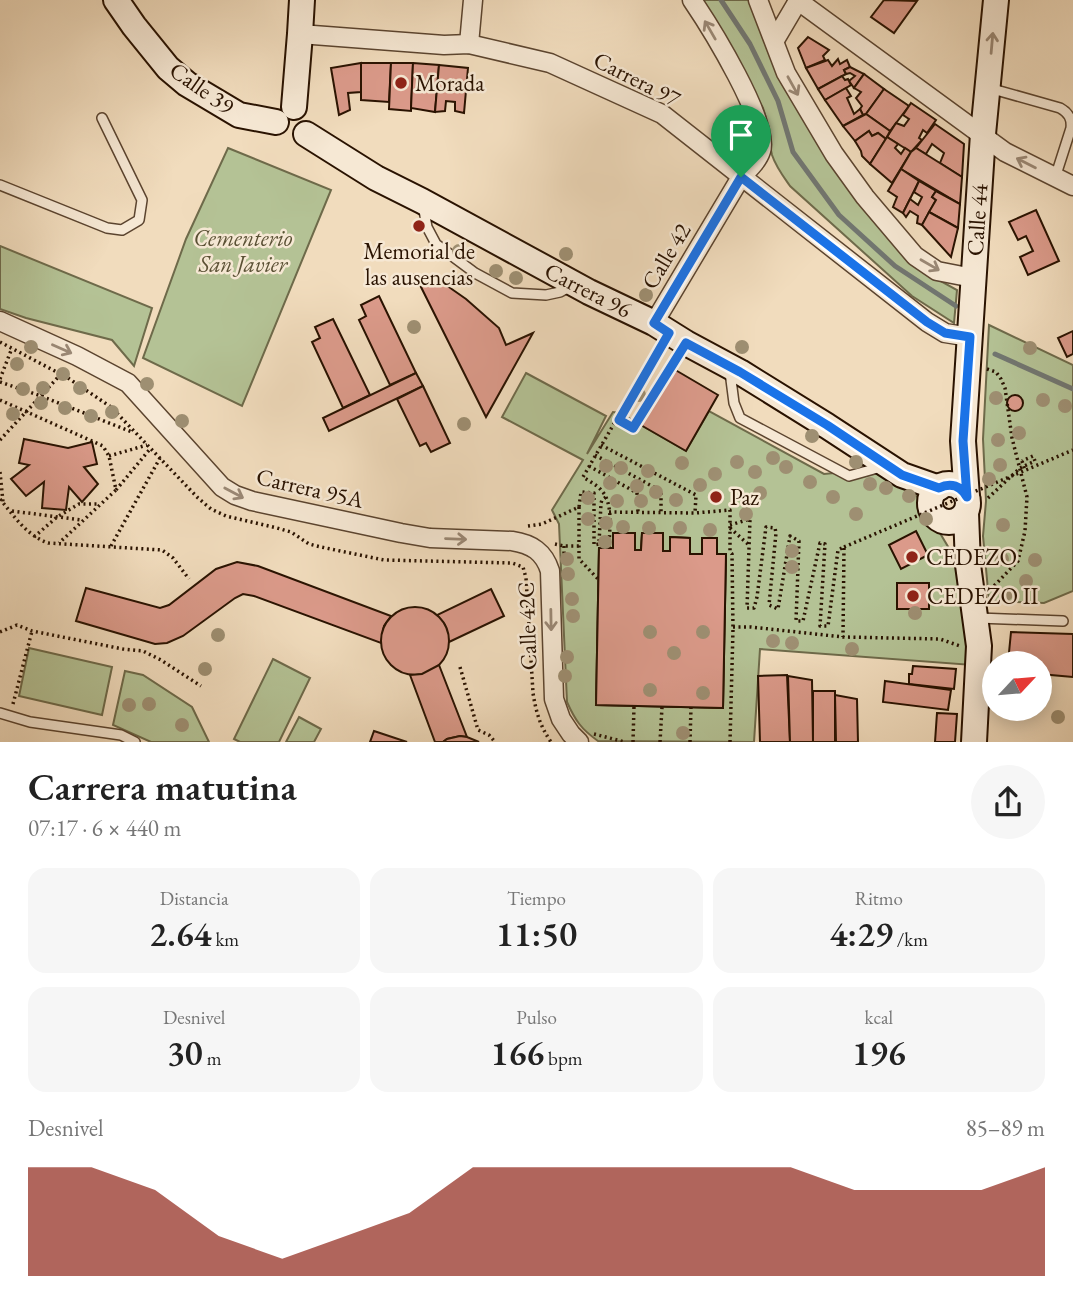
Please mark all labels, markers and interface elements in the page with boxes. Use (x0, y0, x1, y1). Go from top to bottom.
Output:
one-way arrow (703, 21, 717, 41)
one-way arrow (986, 32, 999, 55)
street label: Carrera 97 (589, 44, 686, 114)
street label: Calle 39 (164, 55, 240, 121)
place label: Morada (415, 68, 485, 98)
marker: Morada (393, 75, 409, 91)
one-way arrow (786, 75, 800, 95)
pin (711, 105, 771, 177)
icon: arrive (722, 116, 760, 154)
one-way arrow (1016, 156, 1037, 170)
street label: Calle 44 (960, 182, 995, 257)
street label: Calle 42 (635, 217, 697, 295)
marker: Memorial de las ausencias (411, 218, 427, 234)
park label: Cementerio San Javier (194, 223, 293, 279)
place label: Memorial de las ausencias (363, 236, 475, 292)
street label: Carrera 96 (540, 255, 636, 325)
one-way arrow (919, 258, 939, 272)
one-way arrow (51, 343, 72, 356)
street label: Carrera 95A (253, 461, 368, 515)
place label: Paz (730, 482, 759, 512)
one-way arrow (223, 487, 244, 501)
marker: Paz (708, 489, 724, 505)
one-way arrow (444, 532, 467, 545)
place label: CEDEZO (926, 542, 1017, 572)
marker: CEDEZO (904, 549, 920, 565)
street label: Calle 42C (510, 581, 544, 671)
place label: CEDEZO II (927, 581, 1038, 611)
marker: CEDEZO II (905, 588, 921, 604)
one-way arrow (545, 608, 558, 631)
north arrow (982, 651, 1052, 721)
map controls (982, 651, 1052, 721)
text: Carrera matutina (28, 762, 297, 811)
button: share (971, 765, 1045, 839)
text: 07:17 · 6 × 440 m (28, 813, 181, 843)
text: Distancia (160, 886, 229, 911)
text: Tiempo (507, 886, 566, 911)
text: Ritmo (855, 886, 903, 911)
text: 2.64 (149, 911, 212, 956)
text: 11:50 (496, 911, 577, 956)
text: 4:29 (830, 911, 893, 956)
text: km (212, 927, 239, 952)
text: /km (893, 927, 928, 952)
text: Desnivel (163, 1005, 225, 1030)
text: Pulso (516, 1005, 557, 1030)
text: kcal (865, 1005, 893, 1030)
text: 30 (167, 1030, 203, 1075)
text: 166 (490, 1030, 544, 1075)
text: 196 (852, 1030, 906, 1075)
text: m (203, 1046, 221, 1071)
text: bpm (544, 1046, 583, 1071)
text: Desnivel (28, 1113, 104, 1143)
text: 85–89 m (966, 1113, 1045, 1143)

